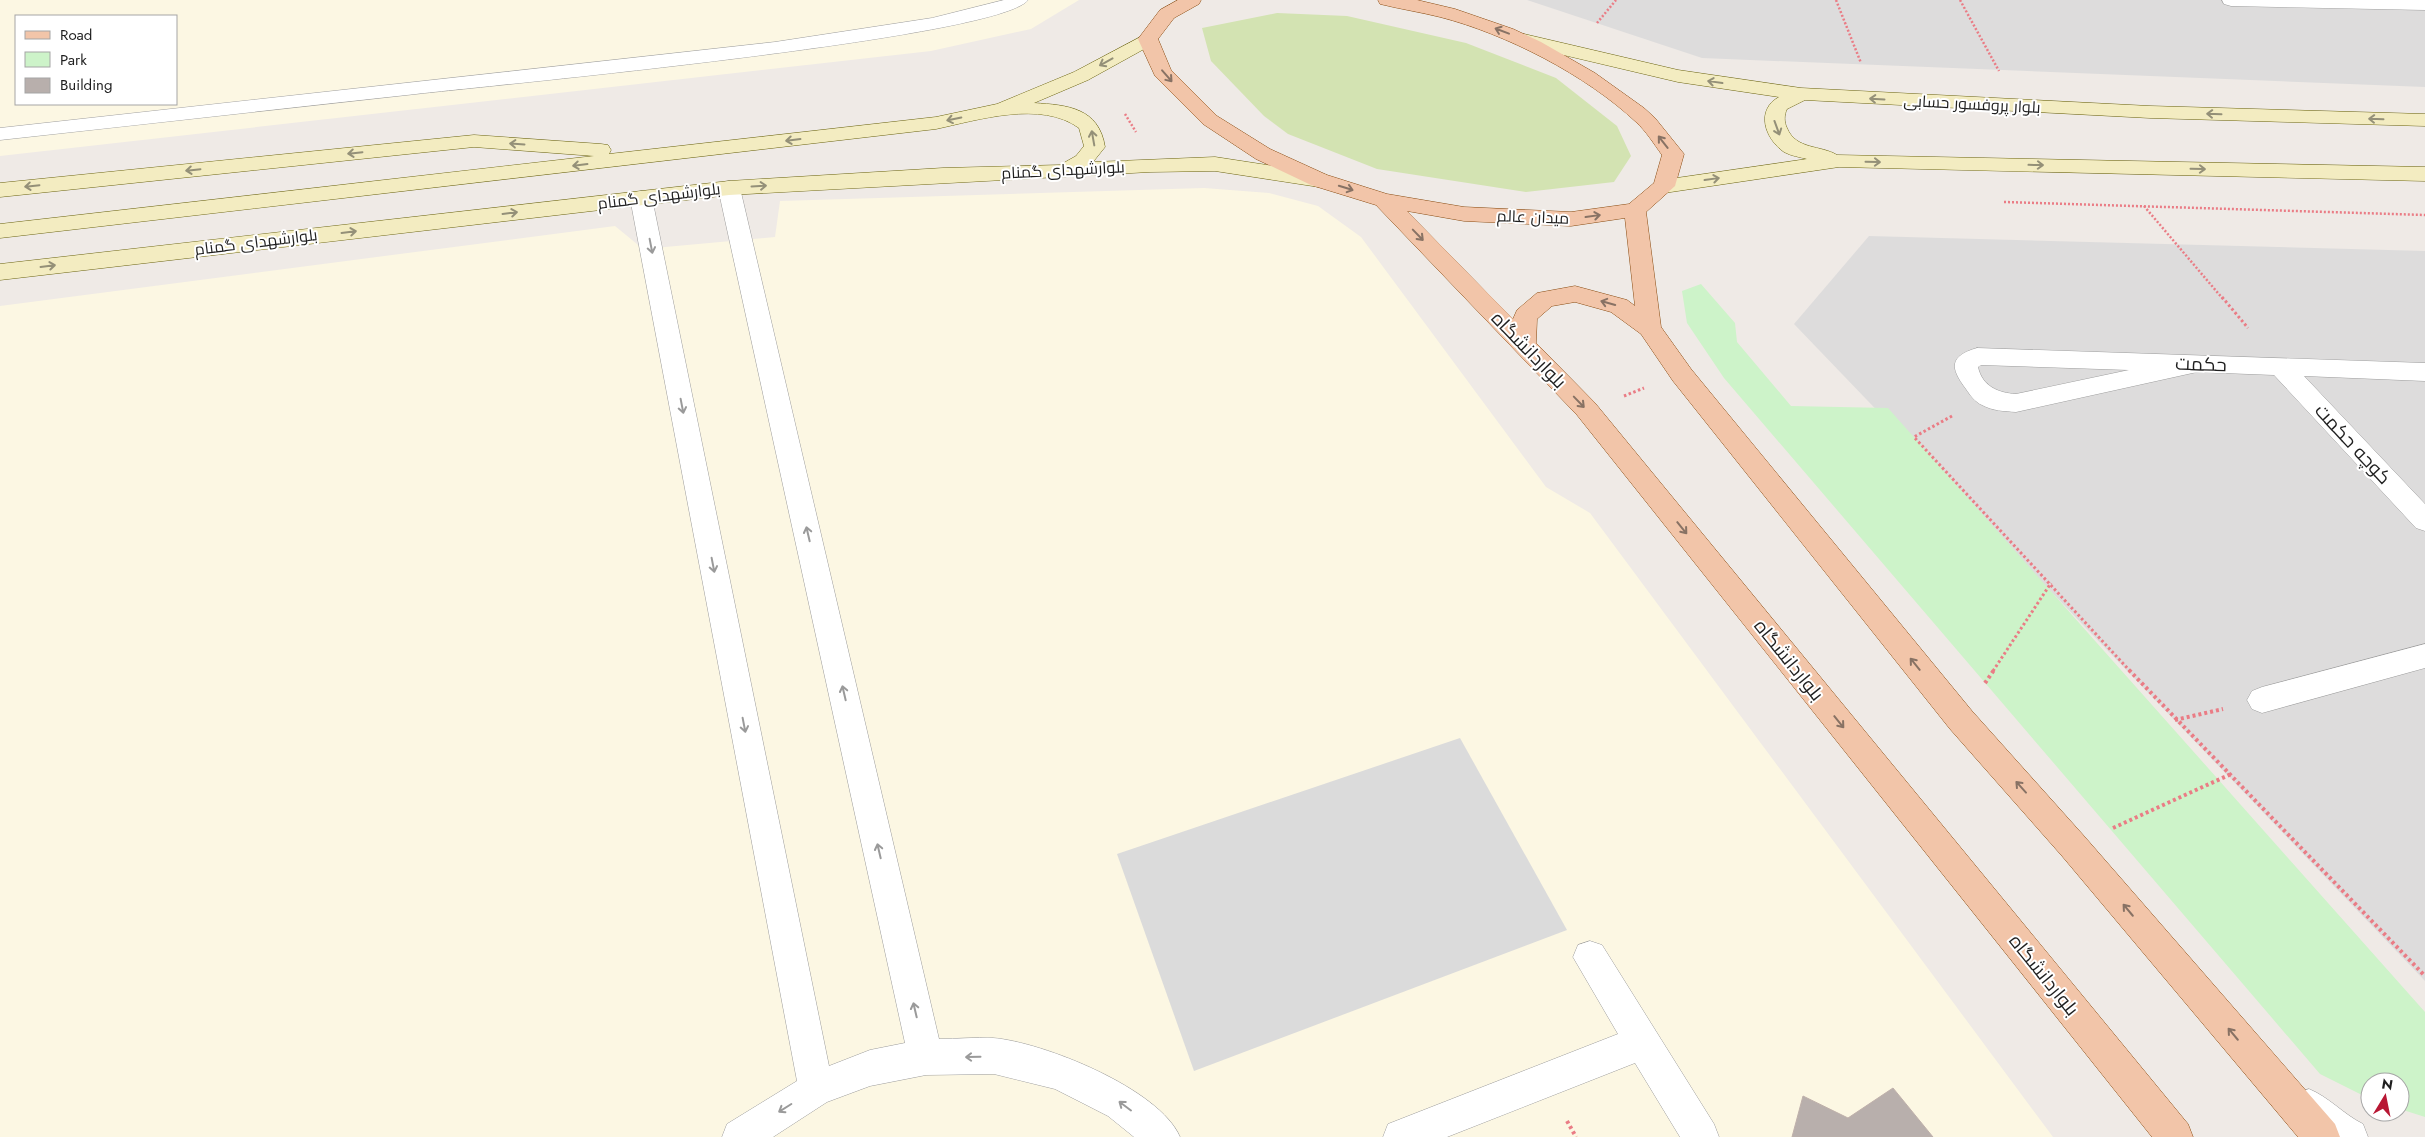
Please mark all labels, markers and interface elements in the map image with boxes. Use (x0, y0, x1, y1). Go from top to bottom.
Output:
legend (15, 15, 178, 105)
text: Road (60, 24, 92, 46)
one-way arrow (1495, 26, 1510, 36)
text: Park (60, 49, 87, 71)
one-way arrow (1099, 58, 1113, 68)
one-way arrow (1161, 69, 1173, 82)
text: Building (60, 74, 112, 96)
one-way arrow (1708, 76, 1724, 86)
street label: بلوار پروفسور حسابی (1903, 89, 2041, 119)
one-way arrow (1869, 94, 1885, 103)
one-way arrow (2206, 110, 2222, 119)
one-way arrow (2369, 114, 2385, 124)
one-way arrow (947, 115, 963, 125)
one-way arrow (1773, 119, 1782, 135)
one-way arrow (1087, 131, 1097, 147)
one-way arrow (786, 135, 802, 145)
one-way arrow (1657, 136, 1668, 149)
one-way arrow (509, 140, 525, 149)
one-way arrow (347, 148, 363, 158)
street label: بلوارشهدای گمنام (1001, 155, 1125, 185)
one-way arrow (1865, 157, 1881, 166)
one-way arrow (572, 160, 588, 170)
one-way arrow (2028, 160, 2044, 170)
one-way arrow (2190, 164, 2206, 174)
one-way arrow (186, 165, 202, 175)
one-way arrow (1704, 174, 1720, 184)
street label: بلوارشهدای گمنام (596, 177, 722, 215)
one-way arrow (24, 181, 40, 191)
one-way arrow (751, 181, 767, 190)
one-way arrow (1338, 184, 1354, 194)
street label: میدان عالم (1496, 204, 1570, 230)
one-way arrow (502, 208, 518, 218)
one-way arrow (1585, 211, 1601, 221)
street label: بلوارشهدای گمنام (193, 223, 319, 261)
one-way arrow (341, 227, 357, 237)
one-way arrow (1412, 228, 1424, 241)
one-way arrow (646, 238, 656, 254)
one-way arrow (40, 261, 56, 271)
one-way arrow (1601, 298, 1617, 307)
street label: بلواردانشگاه (1485, 305, 1573, 395)
street label: حکمت (2175, 350, 2227, 378)
one-way arrow (1573, 396, 1585, 409)
one-way arrow (678, 397, 687, 413)
street label: کوچه حکمت (2309, 398, 2397, 490)
one-way arrow (1676, 521, 1687, 534)
one-way arrow (803, 527, 812, 543)
one-way arrow (709, 557, 718, 573)
street label: بلواردانشگاه (1748, 613, 1830, 707)
one-way arrow (1910, 658, 1921, 671)
one-way arrow (838, 685, 848, 701)
one-way arrow (740, 716, 750, 732)
one-way arrow (1834, 716, 1845, 729)
one-way arrow (2015, 781, 2027, 794)
one-way arrow (874, 844, 883, 860)
one-way arrow (2122, 903, 2133, 916)
street label: بلواردانشگاه (2003, 928, 2085, 1022)
one-way arrow (910, 1002, 919, 1018)
one-way arrow (2227, 1027, 2238, 1040)
one-way arrow (965, 1052, 981, 1061)
north arrow (2360, 1072, 2410, 1122)
text: N (2380, 1073, 2394, 1095)
one-way arrow (1118, 1101, 1132, 1111)
one-way arrow (779, 1103, 793, 1113)

